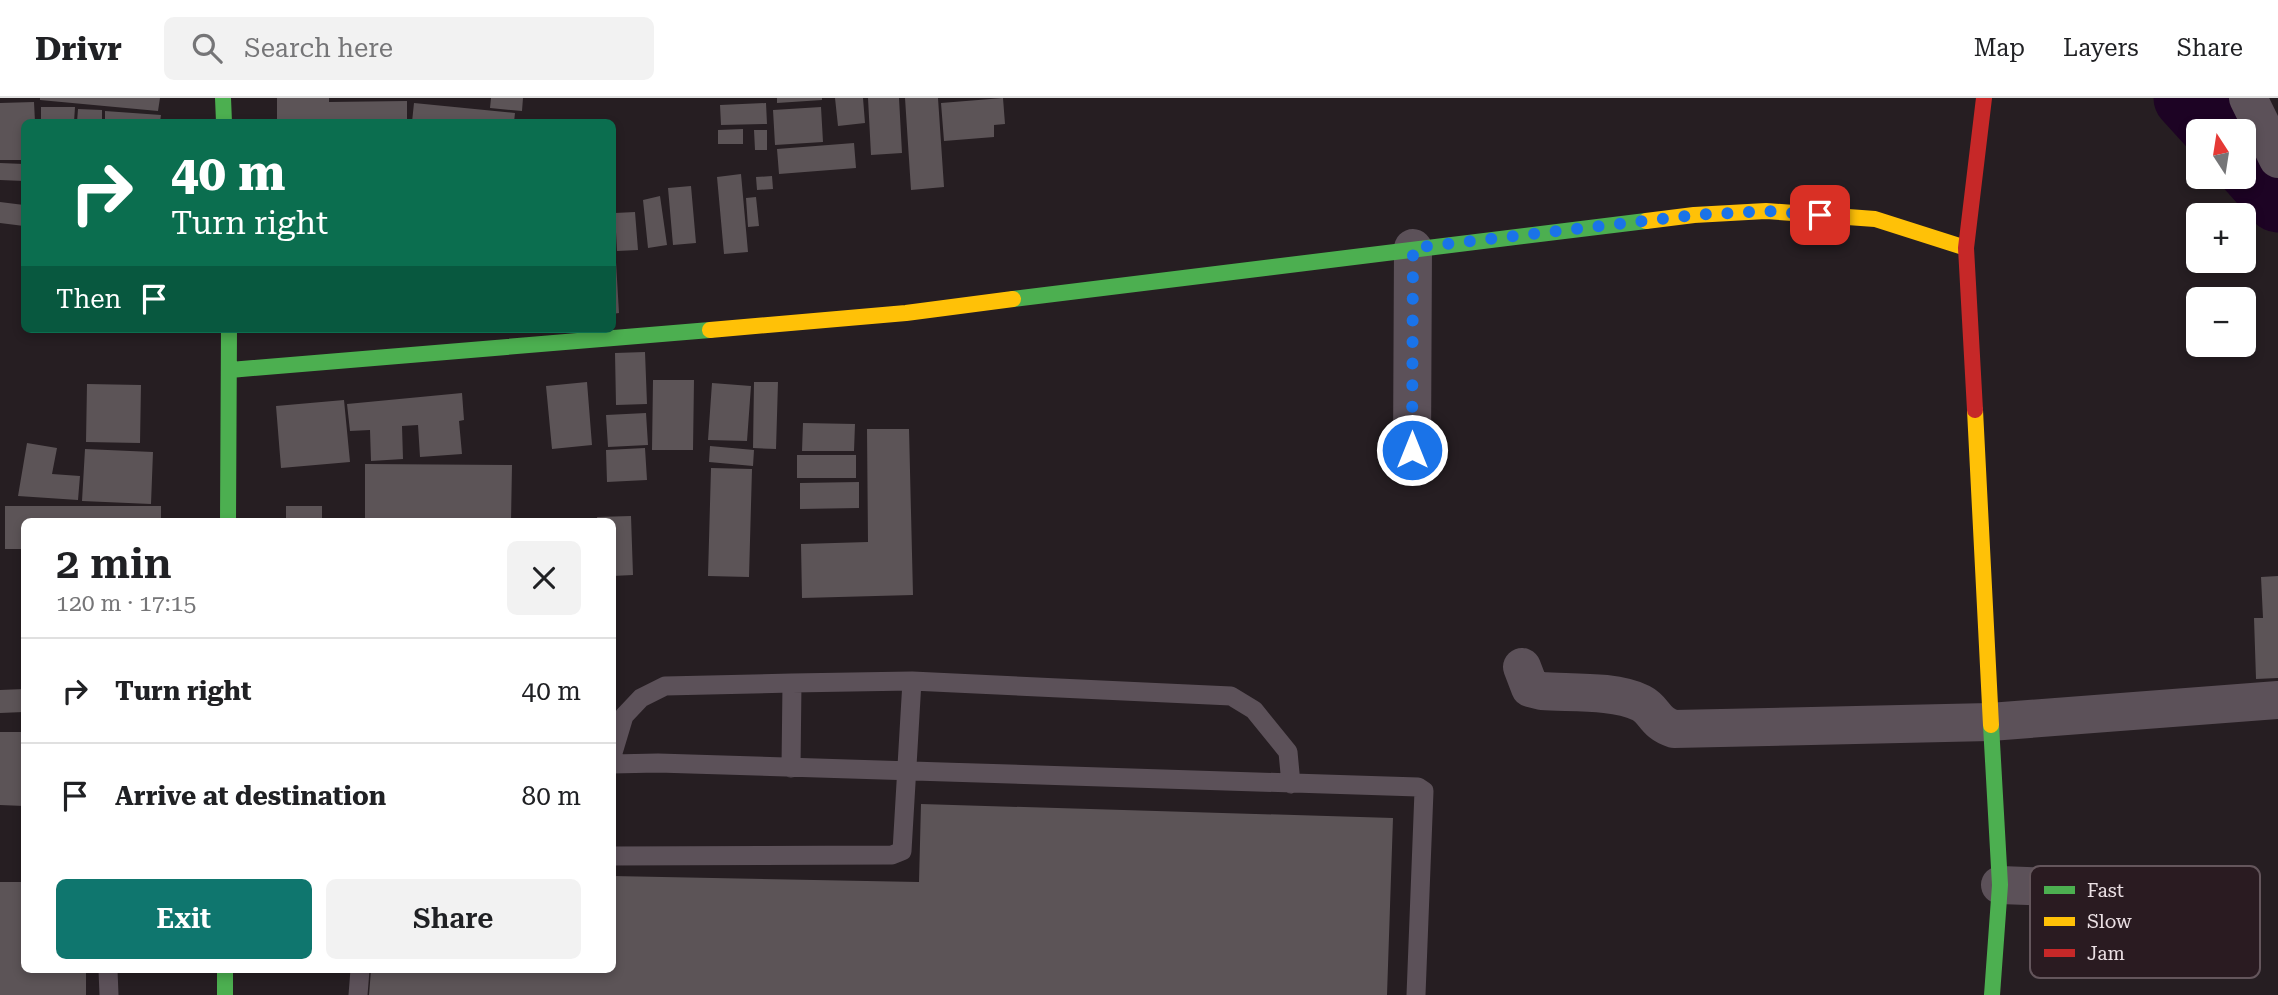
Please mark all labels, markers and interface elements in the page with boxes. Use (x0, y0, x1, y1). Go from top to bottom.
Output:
search box (164, 17, 654, 80)
text: Drivr (35, 29, 122, 68)
icon: search (188, 29, 226, 67)
text: Search here (244, 33, 393, 63)
text: Map (1974, 34, 2025, 62)
text: Layers (2063, 34, 2139, 62)
text: Share (2177, 34, 2243, 62)
north arrow (2186, 119, 2256, 189)
map controls (2186, 119, 2256, 357)
text: 40 m (171, 145, 286, 202)
icon: right (56, 147, 147, 238)
pin (1790, 185, 1850, 245)
icon: arrive (1801, 196, 1839, 234)
button: + (2186, 203, 2256, 273)
text: Turn right (171, 204, 328, 242)
icon: arrive (135, 280, 173, 318)
text: Then (56, 284, 121, 314)
button: − (2186, 287, 2256, 357)
position arrow (1375, 413, 1449, 487)
text: 2 min (56, 539, 172, 588)
button: close (507, 541, 581, 615)
text: 120 m · 17:15 (56, 590, 196, 617)
icon: right (56, 672, 94, 710)
text: Turn right (115, 676, 251, 706)
text: 40 m (522, 676, 581, 706)
icon: arrive (56, 777, 94, 815)
text: Arrive at destination (115, 781, 386, 811)
text: 80 m (522, 781, 581, 811)
legend (2030, 866, 2260, 978)
button: Exit (56, 879, 312, 959)
button: Share (326, 879, 581, 959)
text: Fast (2087, 879, 2124, 902)
text: Slow (2087, 910, 2132, 933)
text: Jam (2087, 942, 2125, 965)

